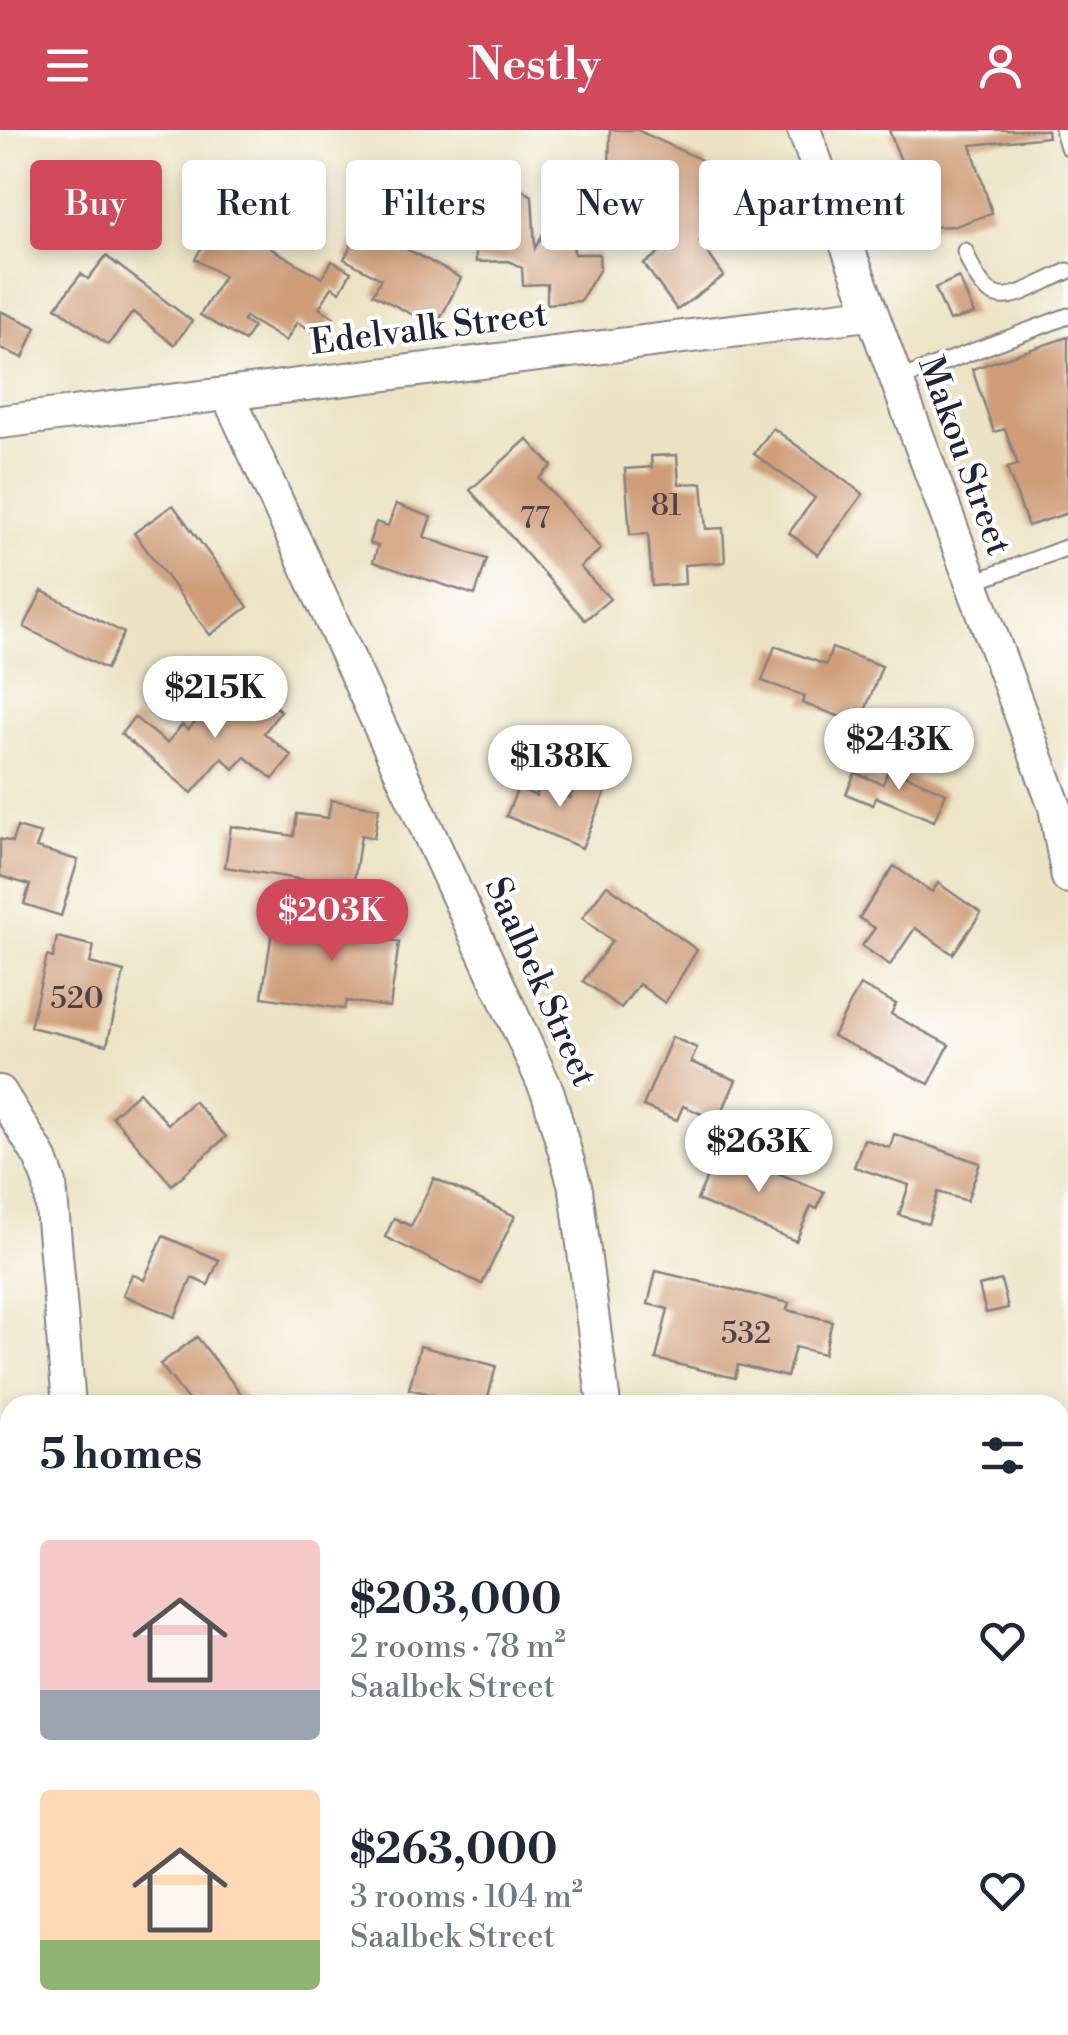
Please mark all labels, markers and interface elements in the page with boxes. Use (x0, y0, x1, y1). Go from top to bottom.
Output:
text: Nestly (467, 37, 601, 94)
icon: menu (40, 38, 95, 93)
icon: person (973, 38, 1028, 93)
chip: Buy (30, 160, 162, 250)
chip: Rent (182, 160, 326, 250)
chip: Filters (346, 160, 521, 250)
chip: New (541, 160, 679, 250)
chip: Apartment (699, 160, 941, 250)
street label: Edelvalk Street (308, 293, 550, 365)
street label: Makou Street (908, 351, 1020, 561)
house number: 81 (651, 487, 681, 525)
house number: 77 (520, 500, 550, 538)
pin: $215K (145, 656, 285, 741)
text: $215K (165, 668, 265, 708)
pin: $243K (829, 708, 969, 793)
text: $243K (846, 720, 952, 760)
pin: $138K (490, 725, 630, 810)
text: $138K (510, 737, 610, 777)
street label: Saalbek Street (475, 871, 605, 1093)
pin: $203K (262, 879, 402, 964)
text: $203K (278, 891, 386, 931)
house number: 520 (50, 980, 104, 1018)
pin: $263K (689, 1110, 829, 1195)
text: $263K (707, 1122, 811, 1162)
house number: 532 (721, 1315, 771, 1353)
icon: filters (975, 1428, 1030, 1483)
text: 5 homes (40, 1429, 202, 1482)
text: $203,000 (350, 1574, 562, 1627)
icon: home (120, 1580, 240, 1700)
icon: heart (975, 1613, 1030, 1668)
text: 2 rooms · 78 m² (350, 1627, 566, 1667)
text: Saalbek Street (350, 1667, 555, 1707)
text: $263,000 (350, 1824, 557, 1877)
icon: home (120, 1830, 240, 1950)
icon: heart (975, 1863, 1030, 1918)
text: 3 rooms · 104 m² (350, 1877, 583, 1917)
text: Saalbek Street (350, 1917, 555, 1957)

